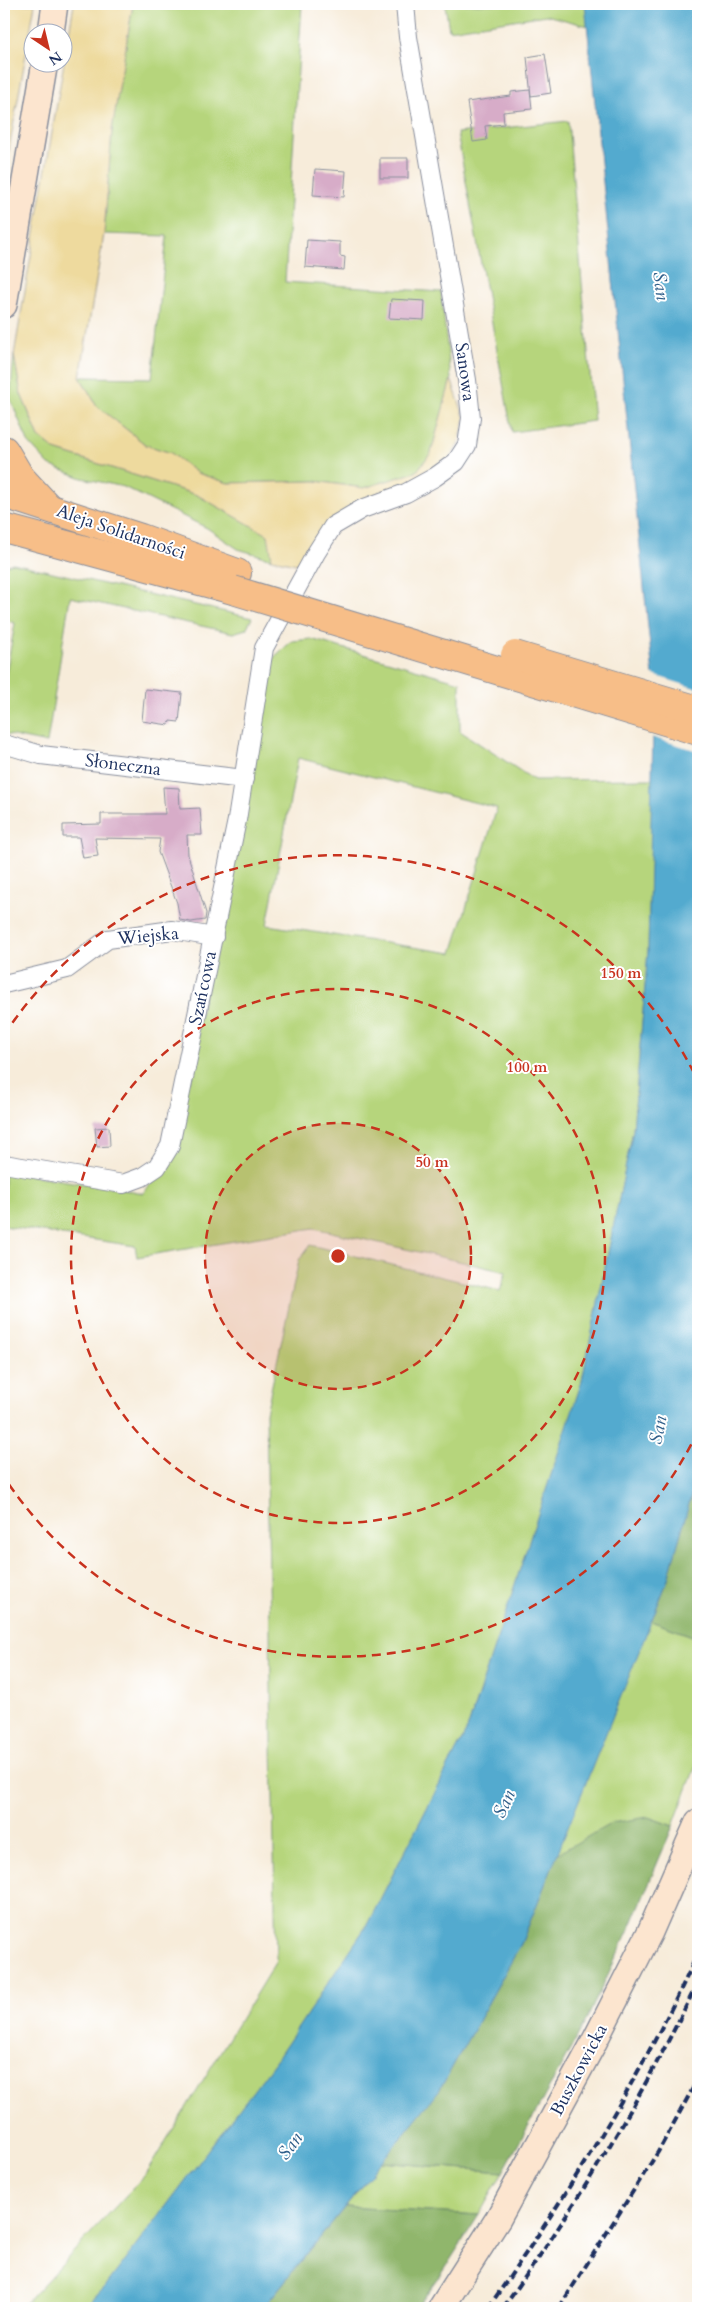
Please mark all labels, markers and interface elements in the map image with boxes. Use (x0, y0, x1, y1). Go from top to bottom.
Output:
north arrow (22, 22, 72, 72)
text: N (45, 47, 66, 70)
water label: San (646, 270, 676, 303)
street label: Sanowa (449, 341, 482, 403)
street label: Aleja Solidarności (53, 498, 189, 566)
street label: Słoneczna (84, 748, 163, 782)
street label: Wiejska (115, 921, 180, 951)
street label: Szańcowa (183, 948, 223, 1027)
text: 150 m (601, 963, 642, 983)
text: 100 m (507, 1057, 548, 1077)
text: 50 m (415, 1152, 449, 1172)
centre of rings (329, 1247, 347, 1265)
water label: San (643, 1413, 674, 1446)
water label: San (486, 1785, 522, 1822)
street label: Buszkowicka (544, 2020, 614, 2120)
water label: San (271, 2126, 309, 2165)

